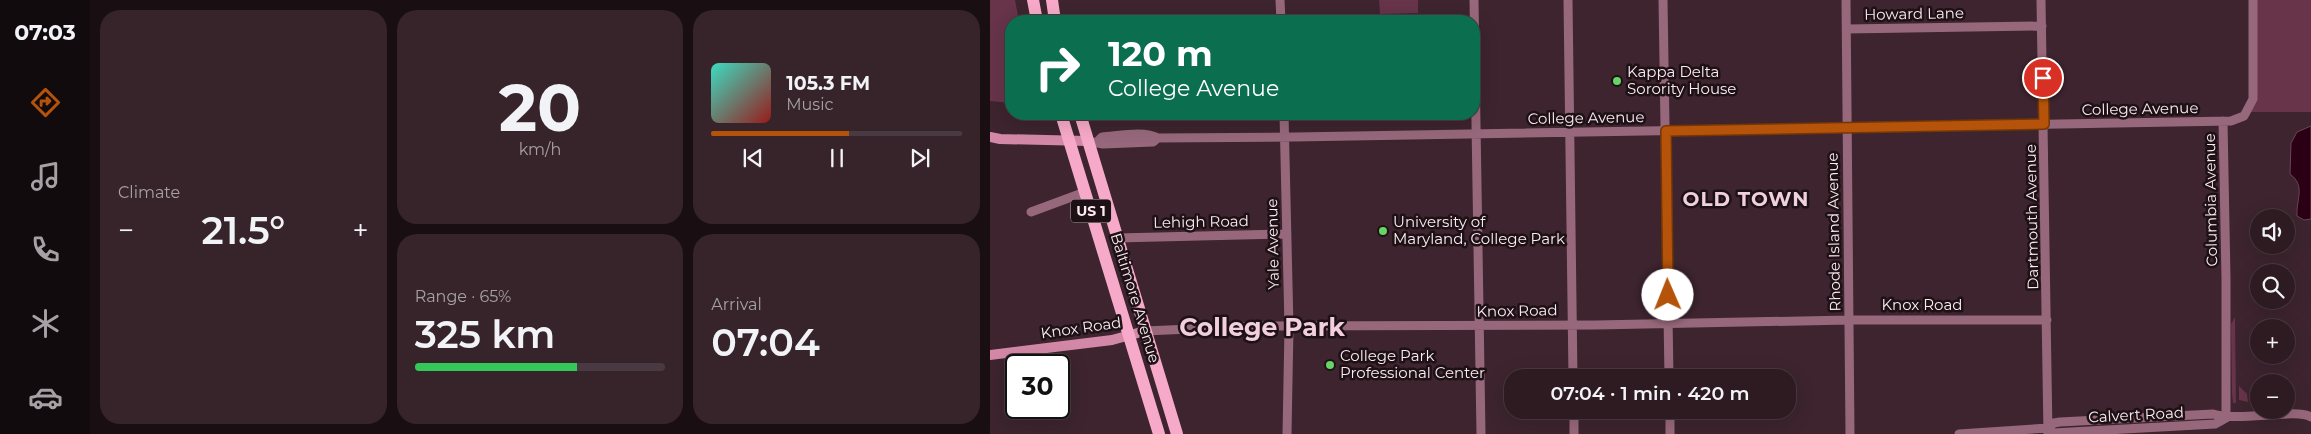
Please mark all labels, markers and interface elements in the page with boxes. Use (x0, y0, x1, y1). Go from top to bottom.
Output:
street label: Howard Lane (1864, 3, 1964, 24)
text: 07:03 (14, 19, 76, 46)
text: 120 m (1108, 32, 1213, 75)
icon: right (1025, 35, 1090, 100)
pin (2022, 57, 2064, 99)
place label: Kappa Delta Sorority House (1627, 62, 1736, 98)
icon: arrive (2029, 64, 2057, 92)
text: 20 (499, 68, 581, 147)
text: 105.3 FM (786, 72, 870, 95)
text: College Avenue (1108, 75, 1279, 102)
marker: Kappa Delta Sorority House (1611, 75, 1623, 87)
icon: directions (28, 85, 63, 120)
text: Music (786, 95, 833, 114)
street label: College Avenue (2081, 98, 2198, 119)
street label: College Avenue (1527, 107, 1644, 128)
street label: Columbia Avenue (2200, 133, 2221, 267)
text: km/h (519, 140, 561, 159)
icon: previous (739, 144, 767, 172)
icon: pause (823, 144, 851, 172)
icon: next (906, 144, 934, 172)
street label: Dartmouth Avenue (2021, 144, 2042, 290)
street label: Rhode Island Avenue (1823, 152, 1844, 312)
icon: music (28, 159, 63, 194)
text: Climate (118, 183, 180, 202)
district label: OLD TOWN (1683, 187, 1809, 211)
street label: Yale Avenue (1262, 198, 1283, 290)
road number: US 1 (1071, 200, 1111, 222)
text: 21.5° (202, 207, 285, 254)
map controls (2250, 209, 2295, 419)
button: sound (2250, 209, 2295, 254)
street label: Lehigh Road (1153, 211, 1249, 232)
place label: University of Maryland, College Park (1393, 212, 1565, 248)
text: − (118, 213, 134, 247)
text: + (353, 213, 369, 247)
marker: University of Maryland, College Park (1377, 225, 1389, 237)
street label: Baltimore Avenue (1107, 231, 1164, 365)
icon: phone (28, 232, 63, 267)
button: search (2250, 264, 2295, 309)
position arrow (1641, 268, 1693, 320)
text: Range · 65% (415, 287, 511, 306)
text: Arrival (711, 295, 762, 314)
street label: Knox Road (1882, 295, 1962, 314)
street label: Knox Road (1476, 300, 1558, 321)
icon: climate (28, 306, 63, 341)
text: 325 km (415, 311, 555, 358)
street label: Knox Road (1040, 312, 1122, 343)
district label: College Park (1179, 312, 1345, 342)
text: 07:04 (711, 319, 820, 366)
button: + (2250, 319, 2295, 364)
place label: College Park Professional Center (1340, 346, 1485, 382)
speed limit sign: 30 (1005, 354, 1070, 419)
marker: College Park Professional Center (1324, 359, 1336, 371)
button: − (2250, 374, 2295, 419)
icon: car (28, 380, 63, 415)
text: 07:04 · 1 min · 420 m (1551, 382, 1749, 405)
street label: Calvert Road (2088, 403, 2184, 426)

